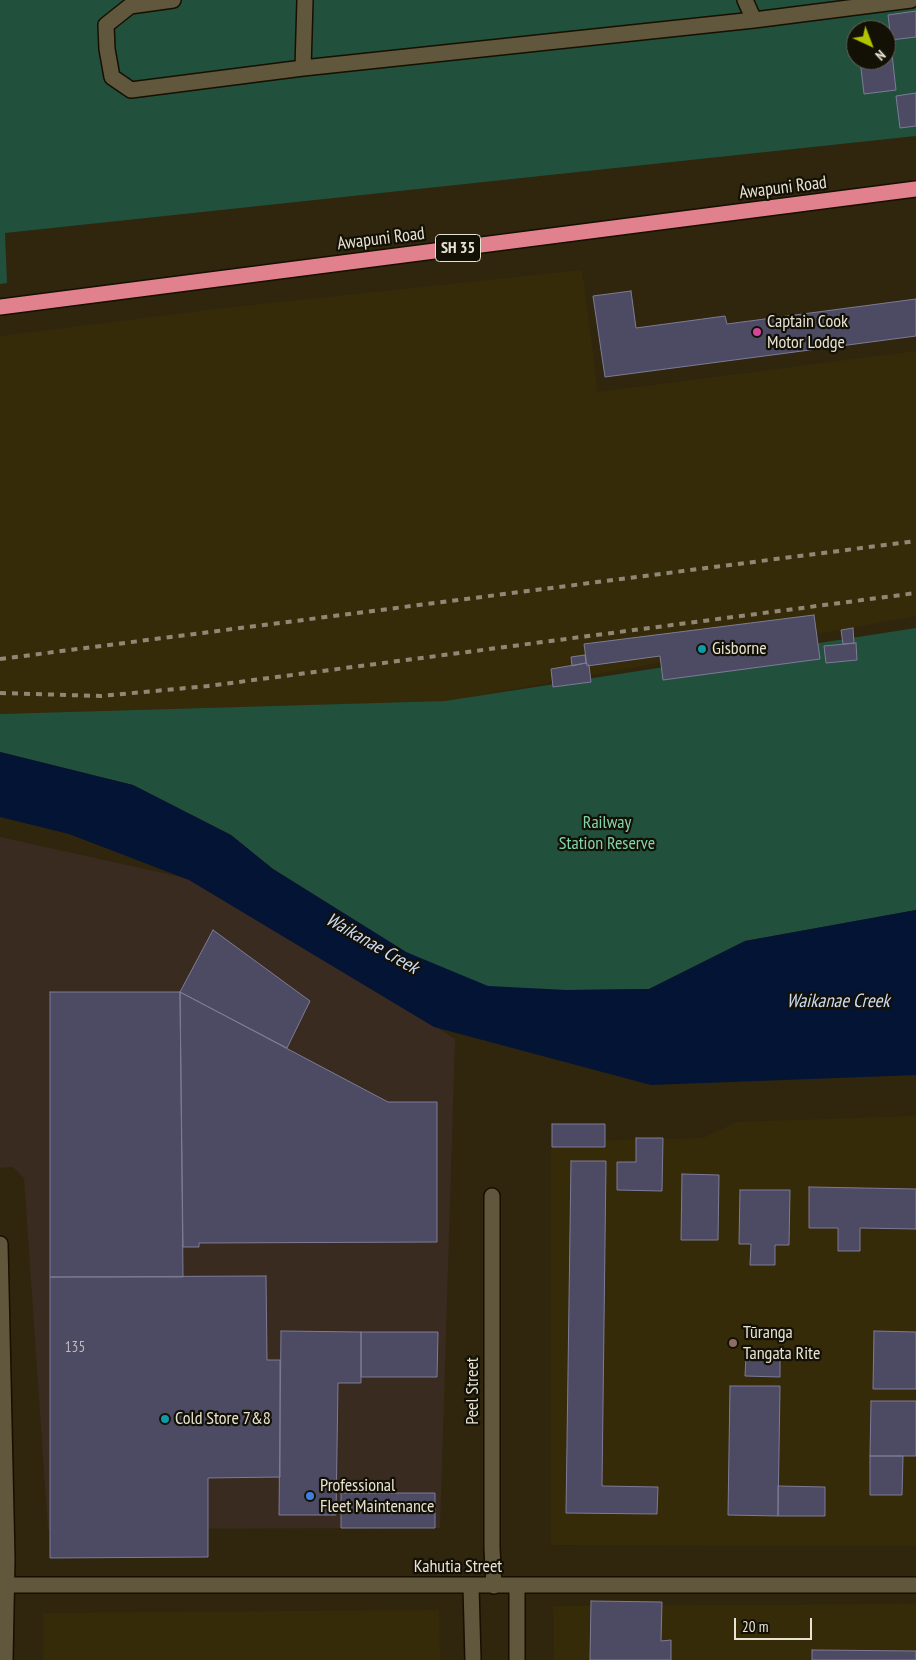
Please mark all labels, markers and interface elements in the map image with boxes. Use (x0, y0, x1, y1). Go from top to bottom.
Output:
north arrow (846, 20, 896, 70)
text: N (872, 46, 889, 64)
street label: Awapuni Road (738, 172, 828, 204)
street label: Awapuni Road (336, 223, 426, 255)
road number: SH 35 (436, 234, 480, 262)
place label: Captain Cook Motor Lodge (767, 311, 848, 354)
marker: Captain Cook Motor Lodge (751, 326, 763, 338)
place label: Gisborne (712, 638, 767, 660)
marker: Gisborne (696, 643, 708, 655)
park label: Railway Station Reserve (559, 812, 655, 854)
water label: Waikanae Creek (322, 908, 422, 980)
water label: Waikanae Creek (786, 991, 890, 1013)
place label: Tūranga Tangata Rite (743, 1322, 820, 1365)
marker: Tūranga Tangata Rite (727, 1337, 739, 1349)
house number: 135 (65, 1339, 85, 1357)
street label: Peel Street (462, 1357, 484, 1425)
place label: Cold Store 7&8 (175, 1408, 271, 1430)
marker: Cold Store 7&8 (159, 1413, 171, 1425)
place label: Professional Fleet Maintenance (320, 1475, 434, 1518)
marker: Professional Fleet Maintenance (304, 1490, 316, 1502)
street label: Kahutia Street (414, 1556, 502, 1578)
scale bar (736, 1608, 814, 1640)
text: 20 m (742, 1617, 768, 1636)

